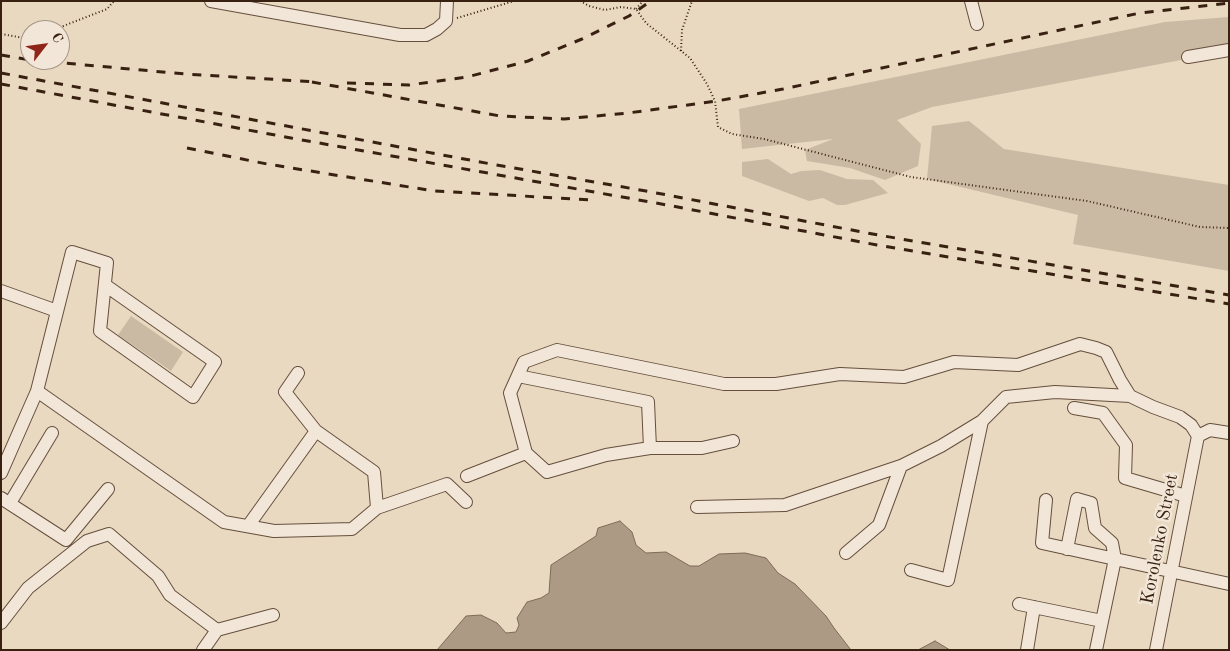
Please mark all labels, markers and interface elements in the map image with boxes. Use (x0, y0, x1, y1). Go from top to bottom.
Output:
north arrow (20, 20, 70, 70)
text: С (49, 30, 65, 46)
street label: Korolenko Street (1137, 472, 1183, 606)

